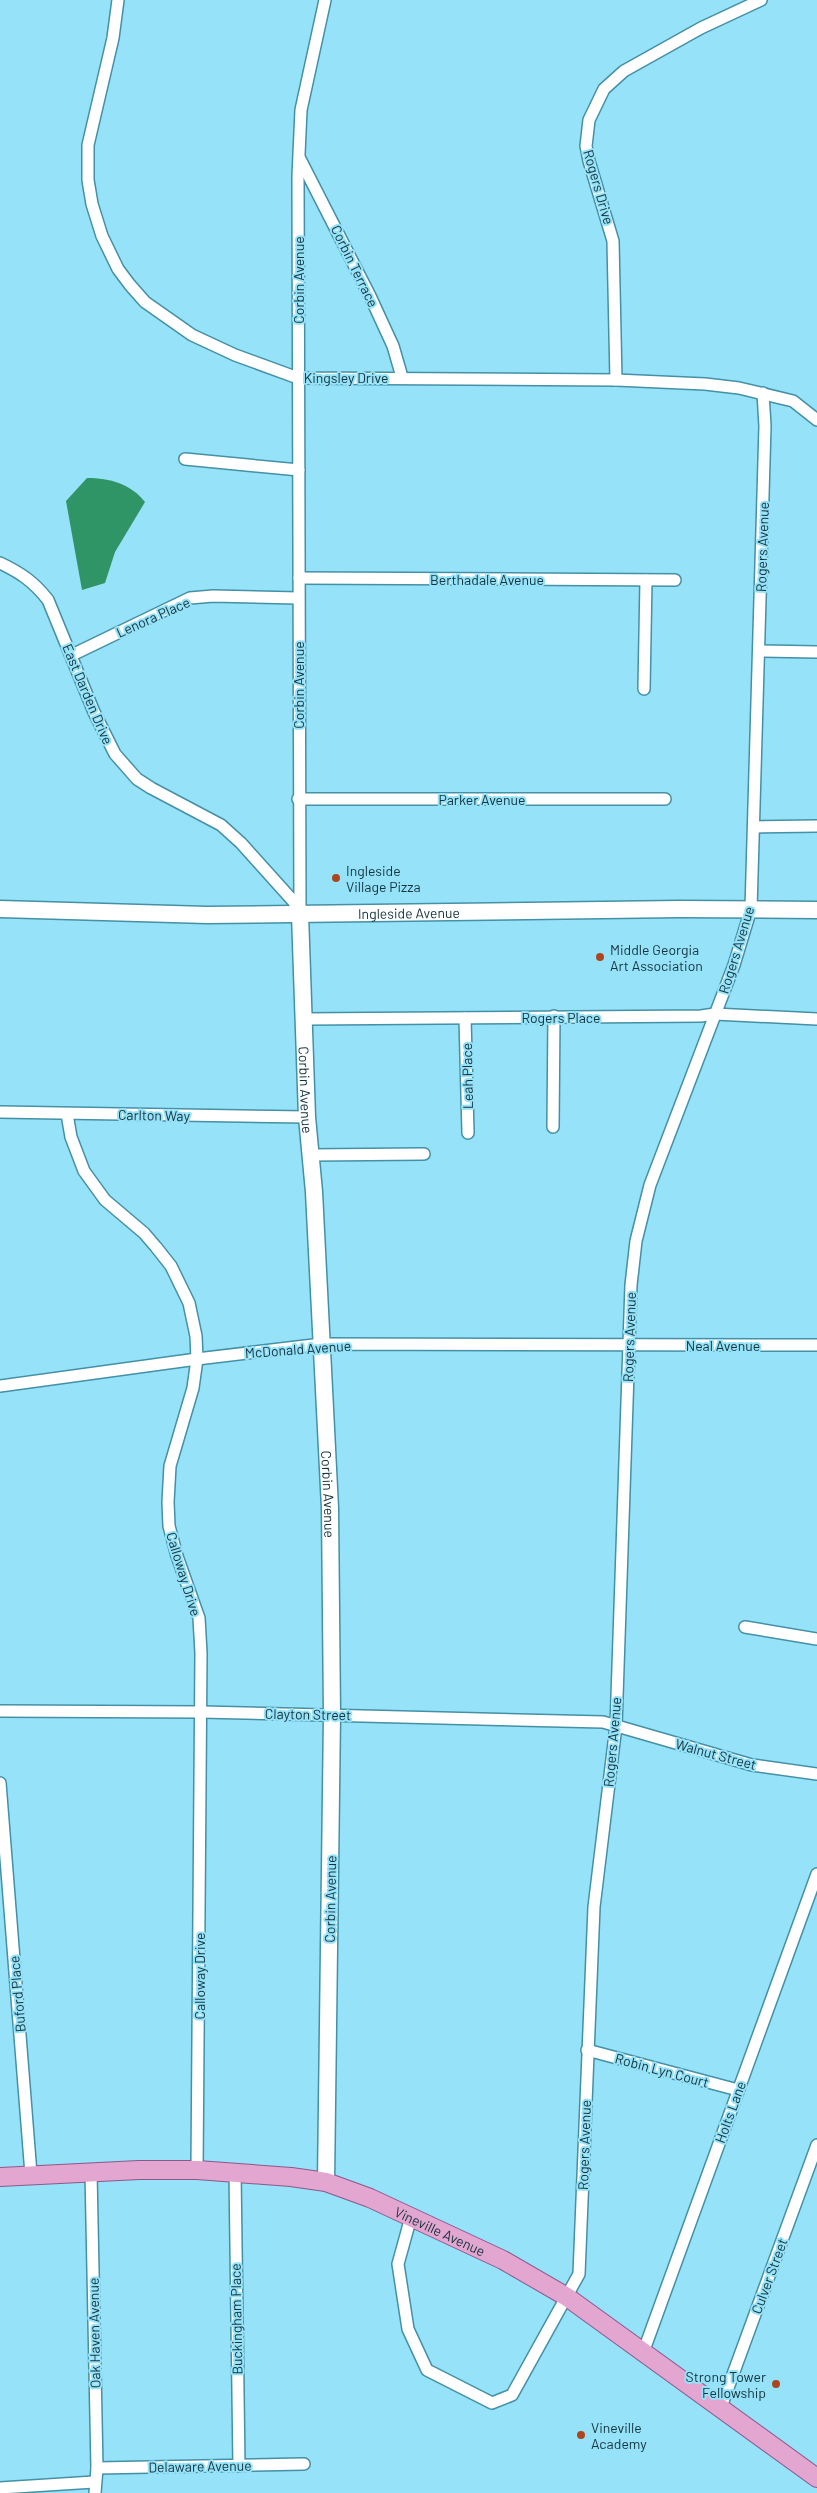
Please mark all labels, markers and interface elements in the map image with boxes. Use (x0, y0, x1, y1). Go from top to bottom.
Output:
street label: Rogers Drive (580, 148, 618, 226)
street label: Corbin Terrace (328, 222, 382, 310)
street label: Corbin Avenue (290, 236, 307, 324)
street label: Kingsley Drive (304, 369, 388, 386)
street label: Rogers Avenue (752, 502, 772, 592)
street label: Berthadale Avenue (430, 571, 544, 588)
street label: Lenora Place (114, 593, 192, 641)
street label: East Darden Drive (59, 641, 117, 747)
street label: Corbin Avenue (290, 641, 307, 729)
street label: Parker Avenue (438, 791, 526, 808)
place label: Ingleside Village Pizza (346, 862, 421, 895)
marker: Ingleside Village Pizza (330, 872, 342, 884)
street label: Ingleside Avenue (358, 903, 460, 922)
street label: Rogers Avenue (715, 904, 757, 996)
place label: Middle Georgia Art Association (610, 941, 703, 974)
marker: Middle Georgia Art Association (594, 951, 606, 963)
street label: Rogers Place (521, 1009, 601, 1026)
street label: Leah Place (458, 1043, 476, 1109)
street label: Corbin Avenue (296, 1046, 317, 1134)
street label: Carlton Way (118, 1106, 191, 1124)
street label: Rogers Avenue (619, 1292, 639, 1382)
street label: McDonald Avenue (244, 1337, 352, 1361)
street label: Neal Avenue (686, 1337, 760, 1354)
street label: Corbin Avenue (319, 1450, 339, 1538)
street label: Calloway Drive (163, 1530, 205, 1618)
street label: Rogers Avenue (600, 1696, 624, 1788)
street label: Clayton Street (265, 1705, 351, 1723)
street label: Walnut Street (674, 1735, 758, 1773)
street label: Corbin Avenue (321, 1855, 339, 1943)
street label: Calloway Drive (191, 1933, 208, 2019)
street label: Buford Place (5, 1955, 29, 2033)
street label: Robin Lyn Court (613, 2049, 711, 2091)
street label: Holts Lane (711, 2079, 749, 2145)
street label: Rogers Avenue (574, 2100, 594, 2190)
street label: Vineville Avenue (392, 2202, 488, 2259)
street label: Culver Street (747, 2236, 791, 2316)
street label: Buckingham Place (227, 2263, 245, 2375)
street label: Oak Haven Avenue (85, 2278, 103, 2388)
place label: Strong Tower Fellowship (685, 2368, 766, 2401)
marker: Strong Tower Fellowship (770, 2378, 782, 2390)
place label: Vineville Academy (591, 2419, 647, 2452)
marker: Vineville Academy (575, 2429, 587, 2441)
street label: Delaware Avenue (148, 2457, 252, 2475)

